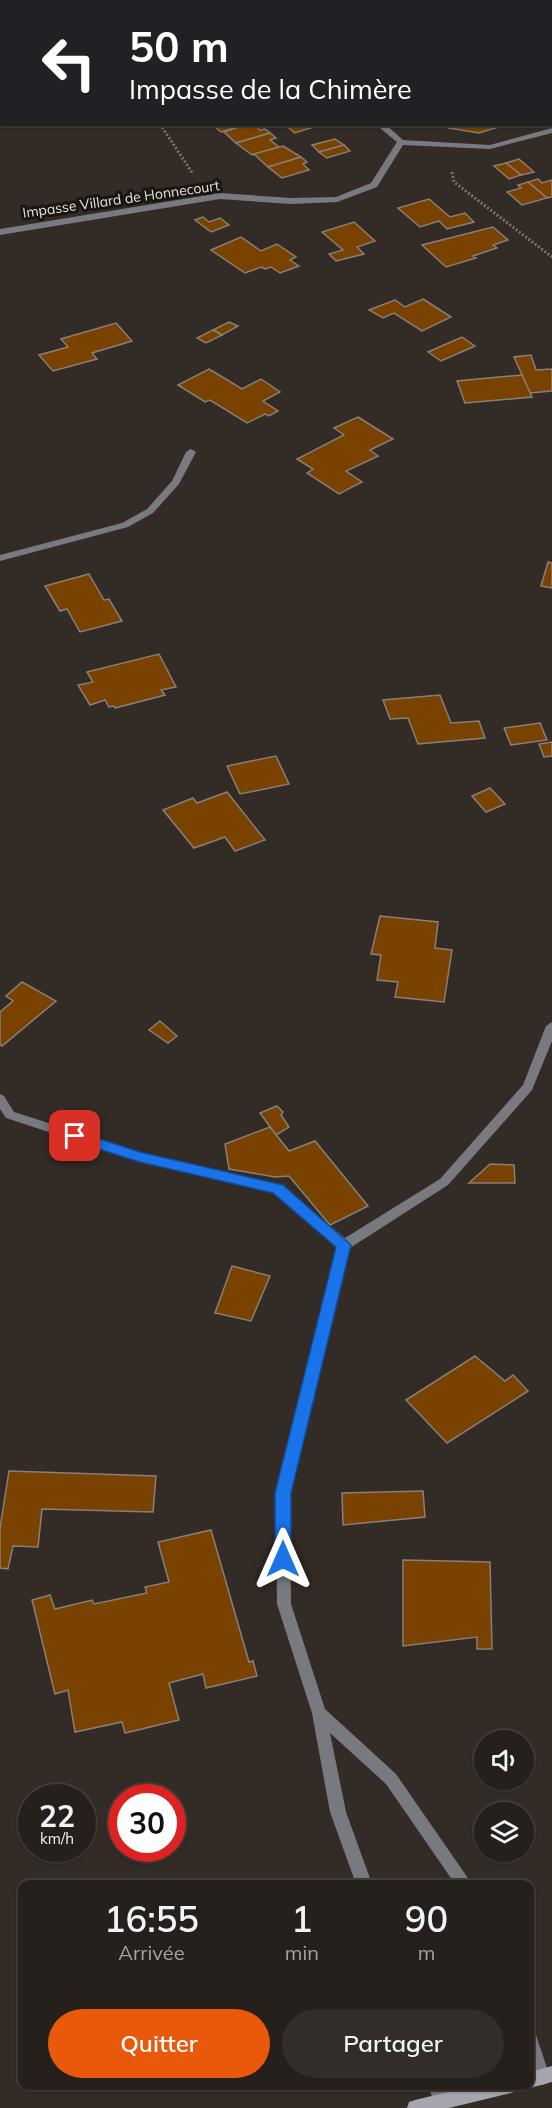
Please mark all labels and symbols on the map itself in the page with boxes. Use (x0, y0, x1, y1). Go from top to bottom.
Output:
street label: Impasse Villard de Honnecourt (21, 176, 221, 222)
pin (49, 1110, 100, 1161)
position arrow (251, 1527, 315, 1591)
speed limit sign: 30 (108, 1784, 186, 1862)

